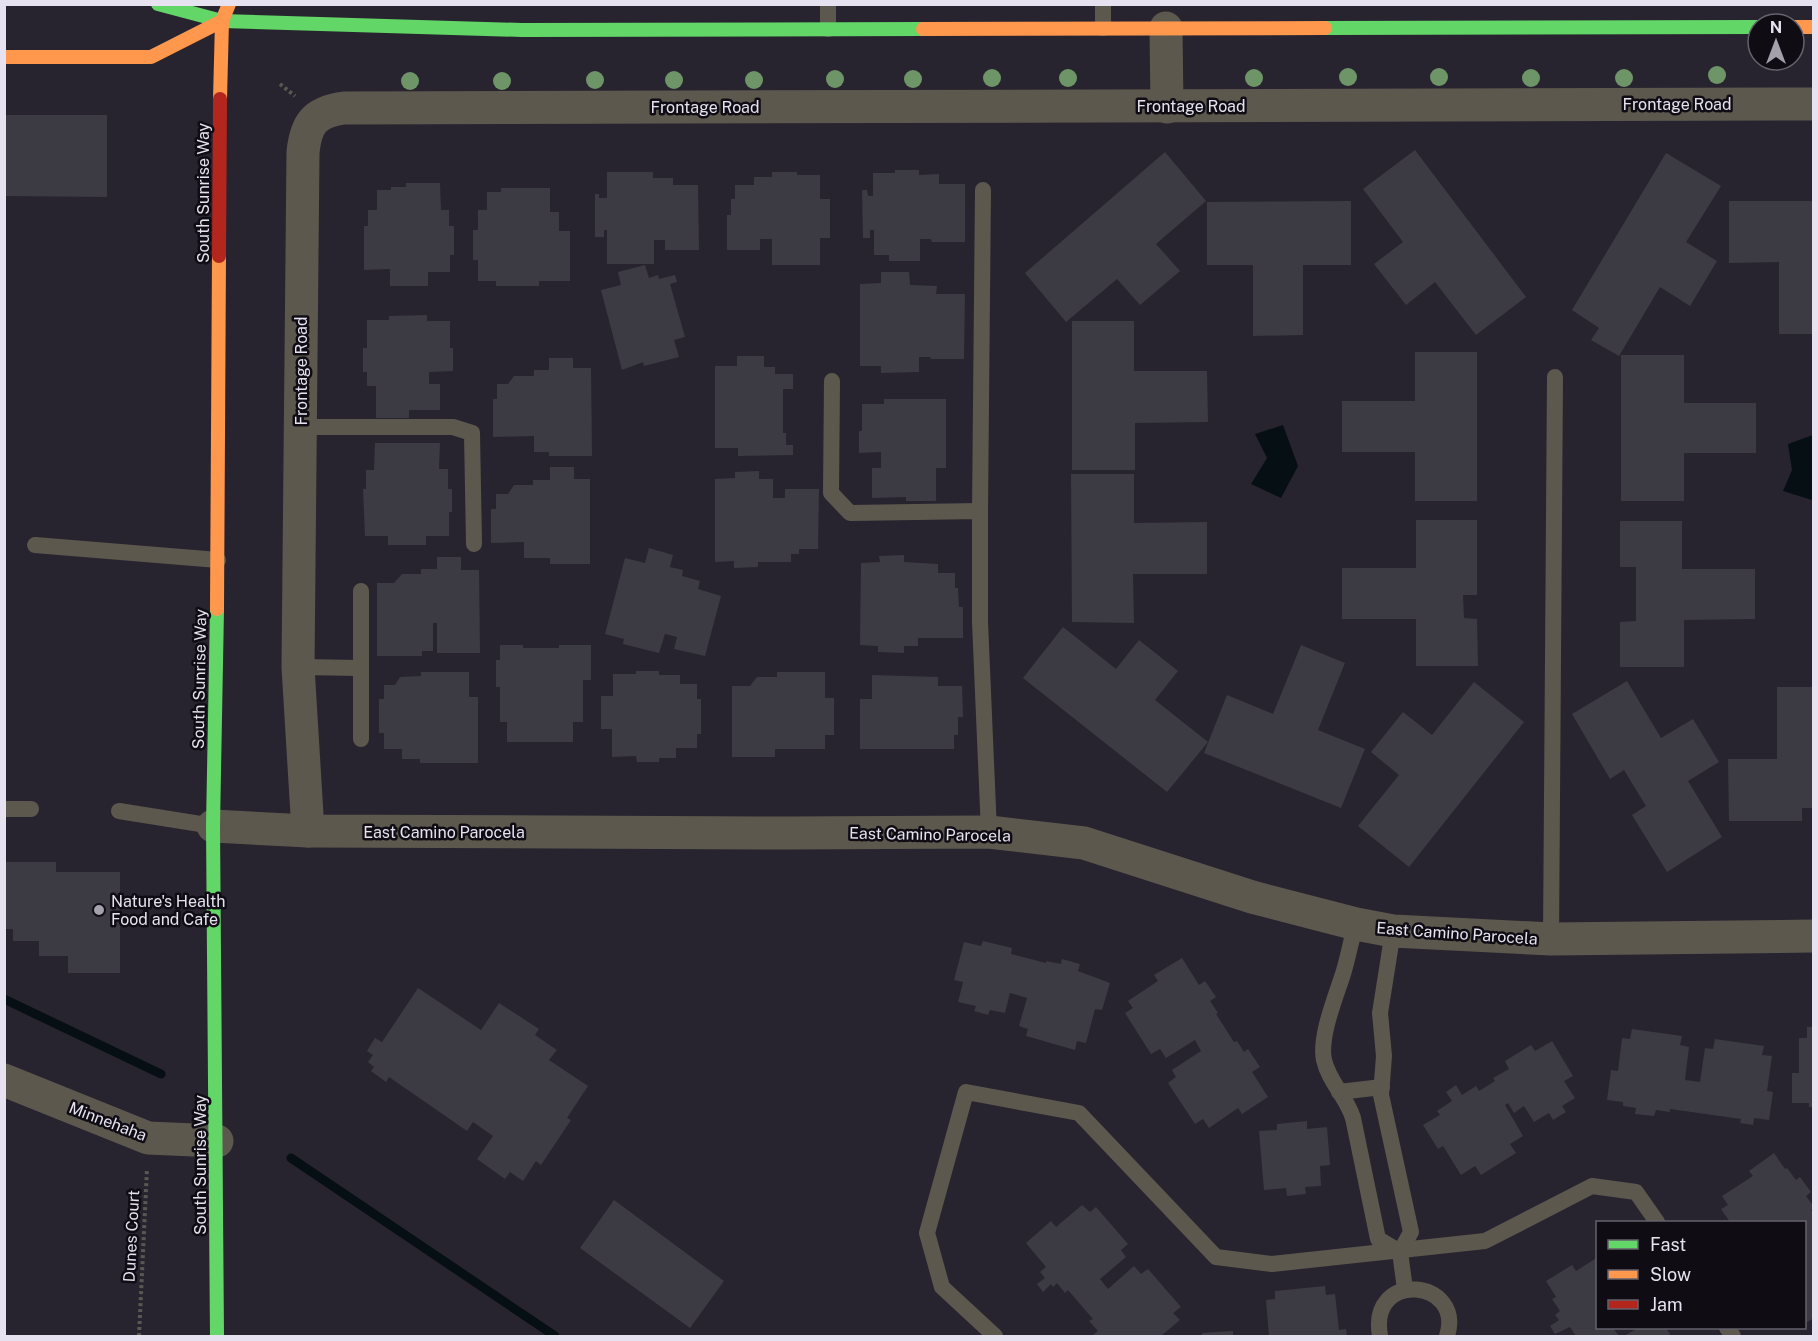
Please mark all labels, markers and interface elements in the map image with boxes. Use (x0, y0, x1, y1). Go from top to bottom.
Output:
north arrow (1746, 12, 1806, 72)
text: N (1770, 18, 1782, 37)
street label: Frontage Road (1622, 95, 1732, 114)
street label: Frontage Road (1136, 97, 1246, 116)
street label: Frontage Road (650, 98, 760, 117)
street label: South Sunrise Way (194, 122, 213, 263)
street label: Frontage Road (292, 316, 311, 426)
street label: South Sunrise Way (189, 608, 210, 749)
street label: East Camino Parocela (363, 823, 525, 842)
street label: East Camino Parocela (849, 824, 1011, 845)
place label: Nature's Health Food and Cafe (111, 892, 225, 929)
marker: Nature's Health Food and Cafe (92, 903, 106, 917)
street label: East Camino Parocela (1376, 918, 1538, 949)
street label: South Sunrise Way (191, 1094, 210, 1235)
street label: Minnehaha (66, 1098, 149, 1145)
street label: Dunes Court (120, 1189, 143, 1283)
legend (1596, 1221, 1806, 1329)
text: Fast (1650, 1234, 1686, 1255)
text: Slow (1650, 1264, 1691, 1285)
text: Jam (1650, 1294, 1683, 1315)

